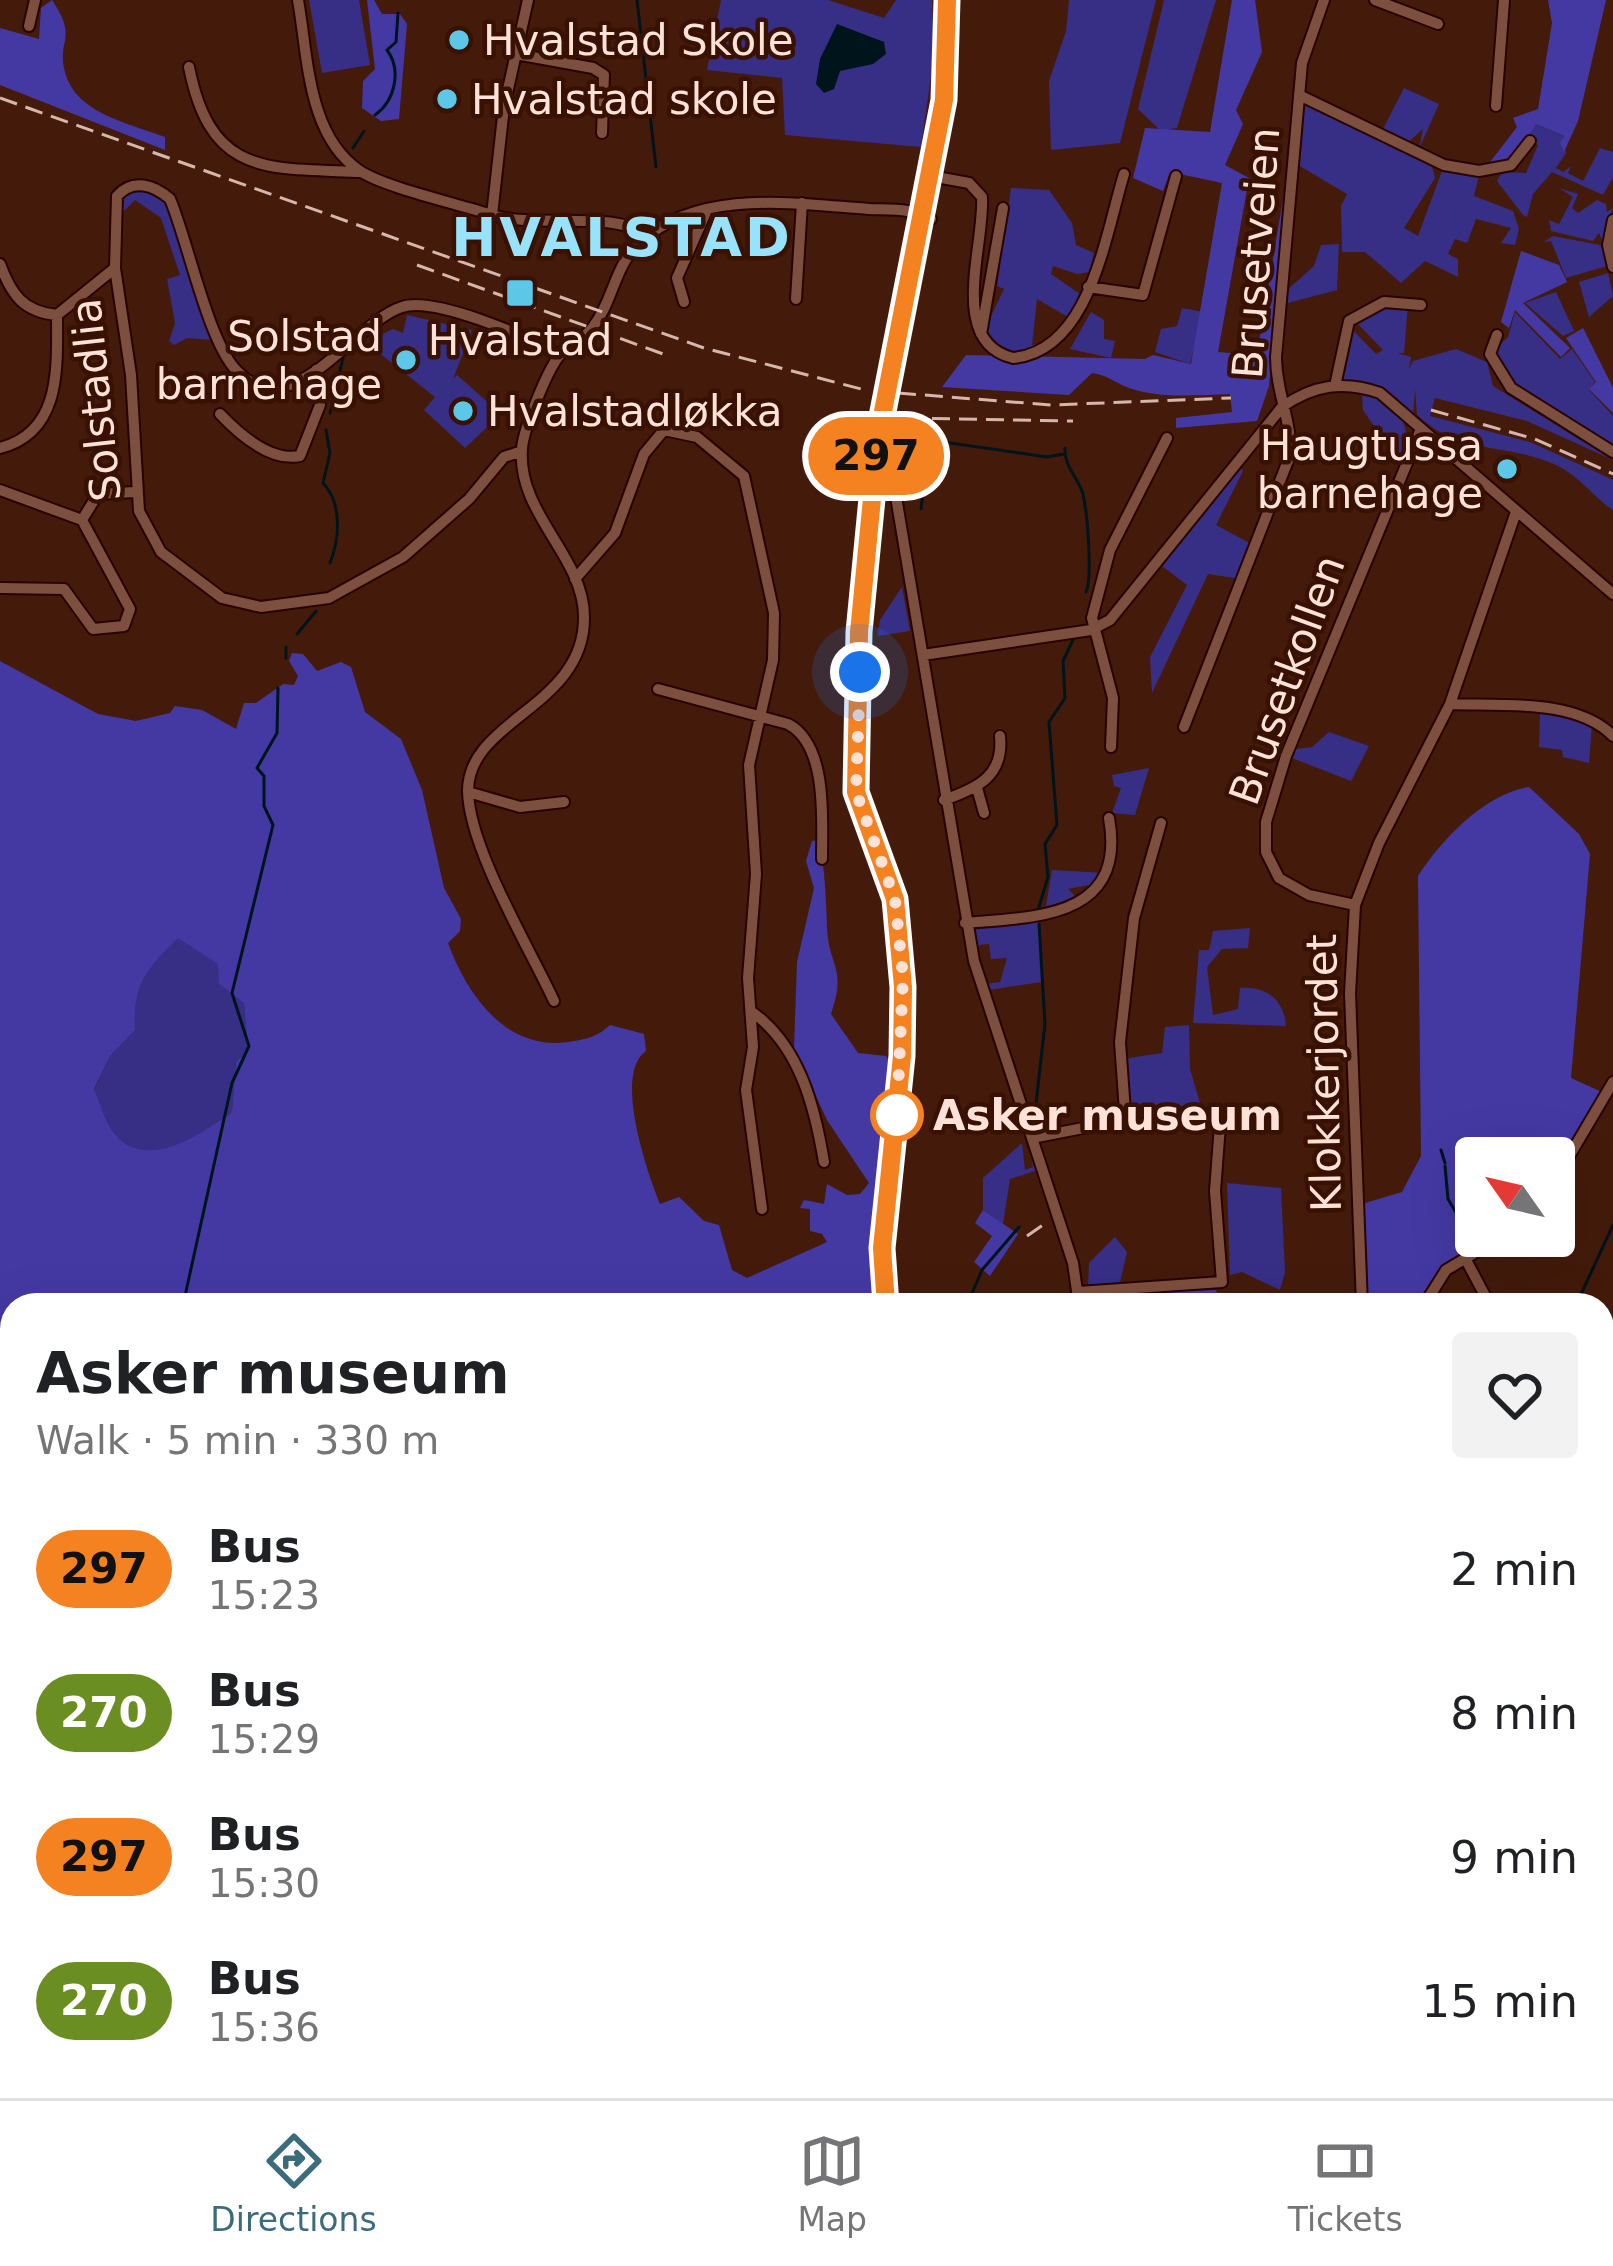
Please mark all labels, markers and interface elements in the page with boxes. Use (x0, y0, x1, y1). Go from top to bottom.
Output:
place label: Hvalstad Skole (483, 16, 794, 65)
marker: Hvalstad Skole (446, 27, 472, 53)
place label: Hvalstad skole (471, 75, 777, 124)
marker: Hvalstad skole (434, 86, 460, 112)
street label: Brusetveien (1223, 126, 1289, 380)
district label: HVALSTAD (451, 206, 793, 269)
marker: Hvalstad (504, 277, 536, 309)
street label: Solstadlia (61, 296, 131, 504)
place label: Solstad barnehage (156, 312, 382, 409)
place label: Hvalstad (428, 316, 612, 365)
marker: Solstad barnehage (393, 347, 419, 373)
place label: Hvalstadløkka (487, 387, 783, 436)
marker: Hvalstadløkka (450, 398, 476, 424)
line badge: 297 (807, 417, 945, 495)
place label: Haugtussa barnehage (1257, 421, 1483, 518)
text: 297 (832, 431, 920, 480)
marker: Haugtussa barnehage (1494, 456, 1520, 482)
street label: Brusetkollen (1219, 549, 1355, 811)
your location (830, 642, 890, 702)
street label: Klokkerjordet (1297, 934, 1351, 1212)
marker: Asker museum (872, 1090, 922, 1140)
place label: Asker museum (933, 1091, 1282, 1140)
north arrow (1455, 1137, 1575, 1257)
map controls (1455, 1137, 1575, 1257)
button: heart (1452, 1332, 1578, 1458)
text: Asker museum (36, 1340, 510, 1406)
text: Walk · 5 min · 330 m (36, 1418, 439, 1463)
text: Bus (208, 1520, 301, 1573)
text: 2 min (1450, 1543, 1578, 1596)
text: 297 (60, 1544, 148, 1593)
text: 15:23 (208, 1573, 320, 1618)
text: Bus (208, 1664, 301, 1717)
text: 8 min (1450, 1687, 1578, 1740)
text: 270 (60, 1688, 148, 1737)
text: 15:29 (208, 1717, 320, 1762)
text: Bus (208, 1808, 301, 1861)
text: 9 min (1450, 1831, 1578, 1884)
text: 297 (60, 1832, 148, 1881)
text: 15:30 (208, 1861, 320, 1906)
text: Bus (208, 1952, 301, 2005)
text: 15 min (1422, 1975, 1578, 2028)
text: 270 (60, 1976, 148, 2025)
text: 15:36 (208, 2005, 320, 2050)
tab: Directions (210, 2128, 377, 2239)
tab: Map (797, 2128, 867, 2239)
tab: Tickets (1288, 2128, 1403, 2239)

